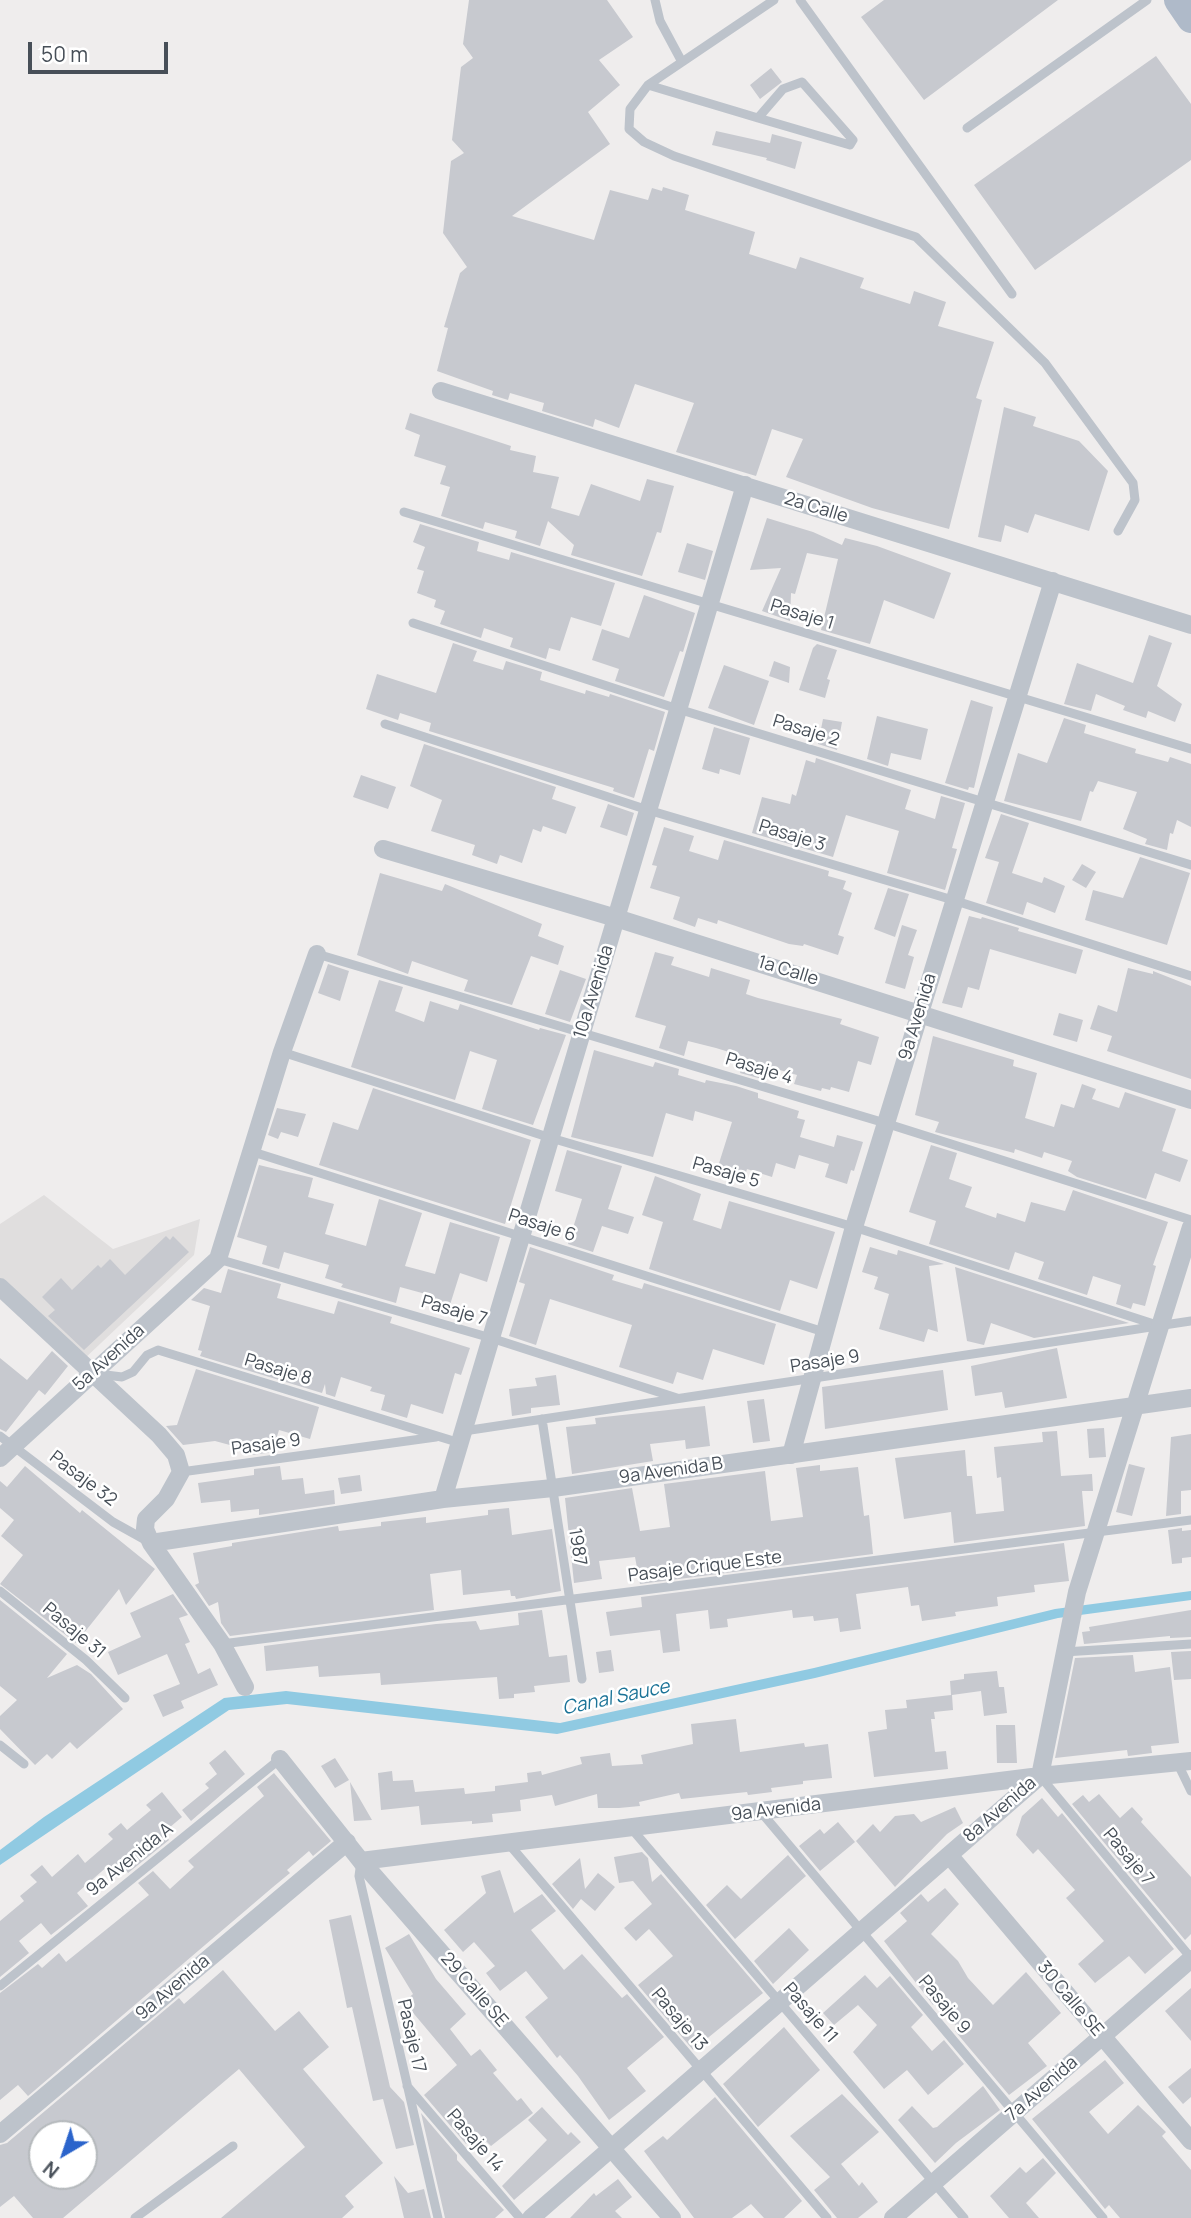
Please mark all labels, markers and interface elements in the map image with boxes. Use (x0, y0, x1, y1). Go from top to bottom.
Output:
scale bar (32, 28, 172, 72)
text: 50 m (41, 40, 88, 68)
street label: 2a Calle (781, 488, 851, 528)
street label: Pasaje 1 (767, 595, 837, 635)
street label: Pasaje 2 (770, 711, 842, 751)
street label: Pasaje 3 (756, 816, 828, 856)
street label: 10a Avenida (570, 943, 618, 1041)
street label: 1a Calle (755, 952, 821, 990)
street label: 9a Avenida (895, 971, 941, 1063)
street label: Pasaje 4 (723, 1049, 795, 1089)
street label: Pasaje 5 (690, 1153, 762, 1193)
street label: Pasaje 6 (506, 1205, 578, 1247)
street label: Pasaje 7 (419, 1291, 489, 1331)
street label: 5a Avenida (69, 1320, 149, 1396)
street label: Pasaje 9 (789, 1346, 861, 1378)
street label: Pasaje 8 (242, 1350, 314, 1390)
street label: Pasaje 9 (230, 1429, 302, 1461)
street label: Pasaje 32 (45, 1447, 121, 1511)
street label: 9a Avenida B (618, 1453, 724, 1489)
street label: 1987 (563, 1527, 591, 1567)
street label: Pasaje Crique Este (627, 1547, 783, 1587)
street label: Pasaje 31 (38, 1598, 110, 1664)
water label: Canal Sauce (560, 1676, 672, 1720)
street label: 8a Avenida (959, 1773, 1041, 1847)
street label: 9a Avenida (730, 1794, 822, 1826)
street label: 9a Avenida A (82, 1819, 178, 1901)
street label: Pasaje 7 (1098, 1824, 1158, 1890)
street label: 29 Calle SE (436, 1948, 512, 2032)
street label: 9a Avenida (132, 1951, 214, 2025)
street label: 30 Calle SE (1032, 1957, 1108, 2041)
street label: Pasaje 9 (913, 1971, 975, 2039)
street label: Pasaje 11 (778, 1979, 842, 2047)
street label: Pasaje 13 (646, 1984, 712, 2056)
street label: Pasaje 17 (392, 1997, 430, 2075)
street label: 7a Avenida (1002, 2052, 1082, 2126)
street label: Pasaje 14 (442, 2105, 508, 2177)
north arrow (28, 2120, 98, 2190)
text: N (38, 2155, 65, 2184)

